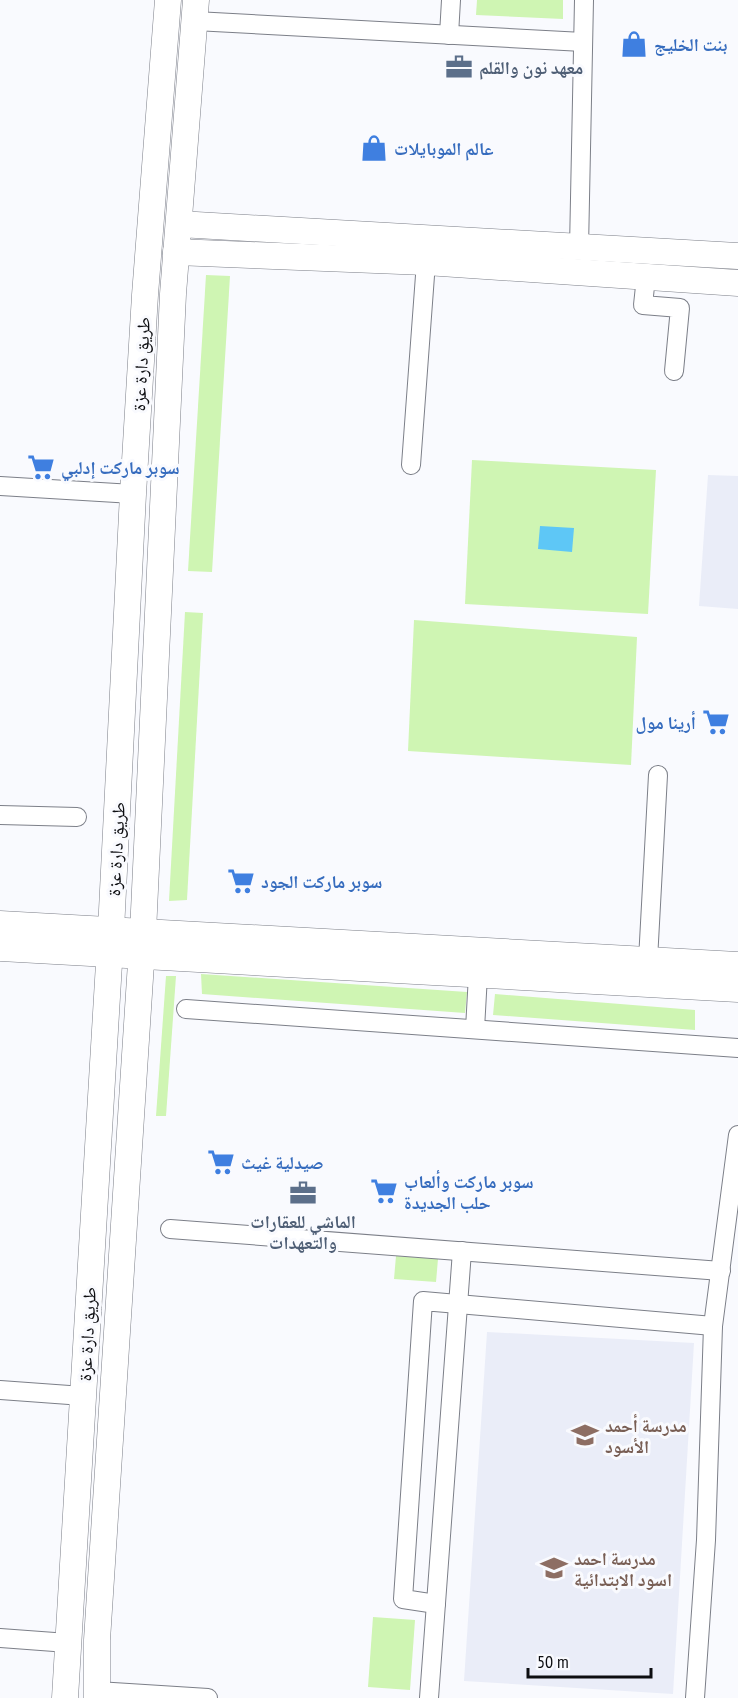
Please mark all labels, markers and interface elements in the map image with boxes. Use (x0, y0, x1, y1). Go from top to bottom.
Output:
shop icon: بنت الخليج (619, 29, 649, 59)
place label: بنت الخليج (654, 33, 727, 57)
office icon: معهد نون والقلم (444, 52, 474, 82)
place label: معهد نون والقلم (479, 56, 583, 80)
shop icon: عالم الموبايلات (359, 133, 389, 163)
place label: عالم الموبايلات (394, 137, 494, 161)
street label: طريق دارة عزة (127, 316, 155, 412)
supermarket icon: سوبر ماركت إدلبي (26, 452, 56, 482)
place label: سوبر ماركت إدلبي (61, 456, 180, 482)
supermarket icon: أرينا مول (701, 707, 731, 737)
place label: أرينا مول (635, 711, 696, 734)
street label: طريق دارة عزة (102, 801, 130, 897)
supermarket icon: سوبر ماركت الجود (226, 866, 256, 896)
place label: سوبر ماركت الجود (261, 870, 382, 893)
supermarket icon: صيدلية غيث (206, 1147, 236, 1177)
place label: صيدلية غيث (241, 1151, 323, 1174)
place label: سوبر ماركت وألعاب حلب الجديدة (404, 1170, 534, 1214)
supermarket icon: سوبر ماركت وألعاب حلب الجديدة (369, 1176, 399, 1206)
office icon: الماشي للعقارات والتعهدات (288, 1178, 318, 1208)
place label: الماشي للعقارات والتعهدات (250, 1210, 356, 1254)
street label: طريق دارة عزة (73, 1286, 101, 1382)
place label: مدرسة أحمد الأسود (605, 1414, 687, 1458)
school or university icon: مدرسة أحمد الأسود (570, 1420, 600, 1450)
place label: مدرسة احمد اسود الابتدائية (574, 1547, 672, 1591)
school or university icon: مدرسة احمد اسود الابتدائية (539, 1553, 569, 1583)
scale bar (528, 1641, 651, 1679)
text: 50 m (537, 1650, 569, 1673)

